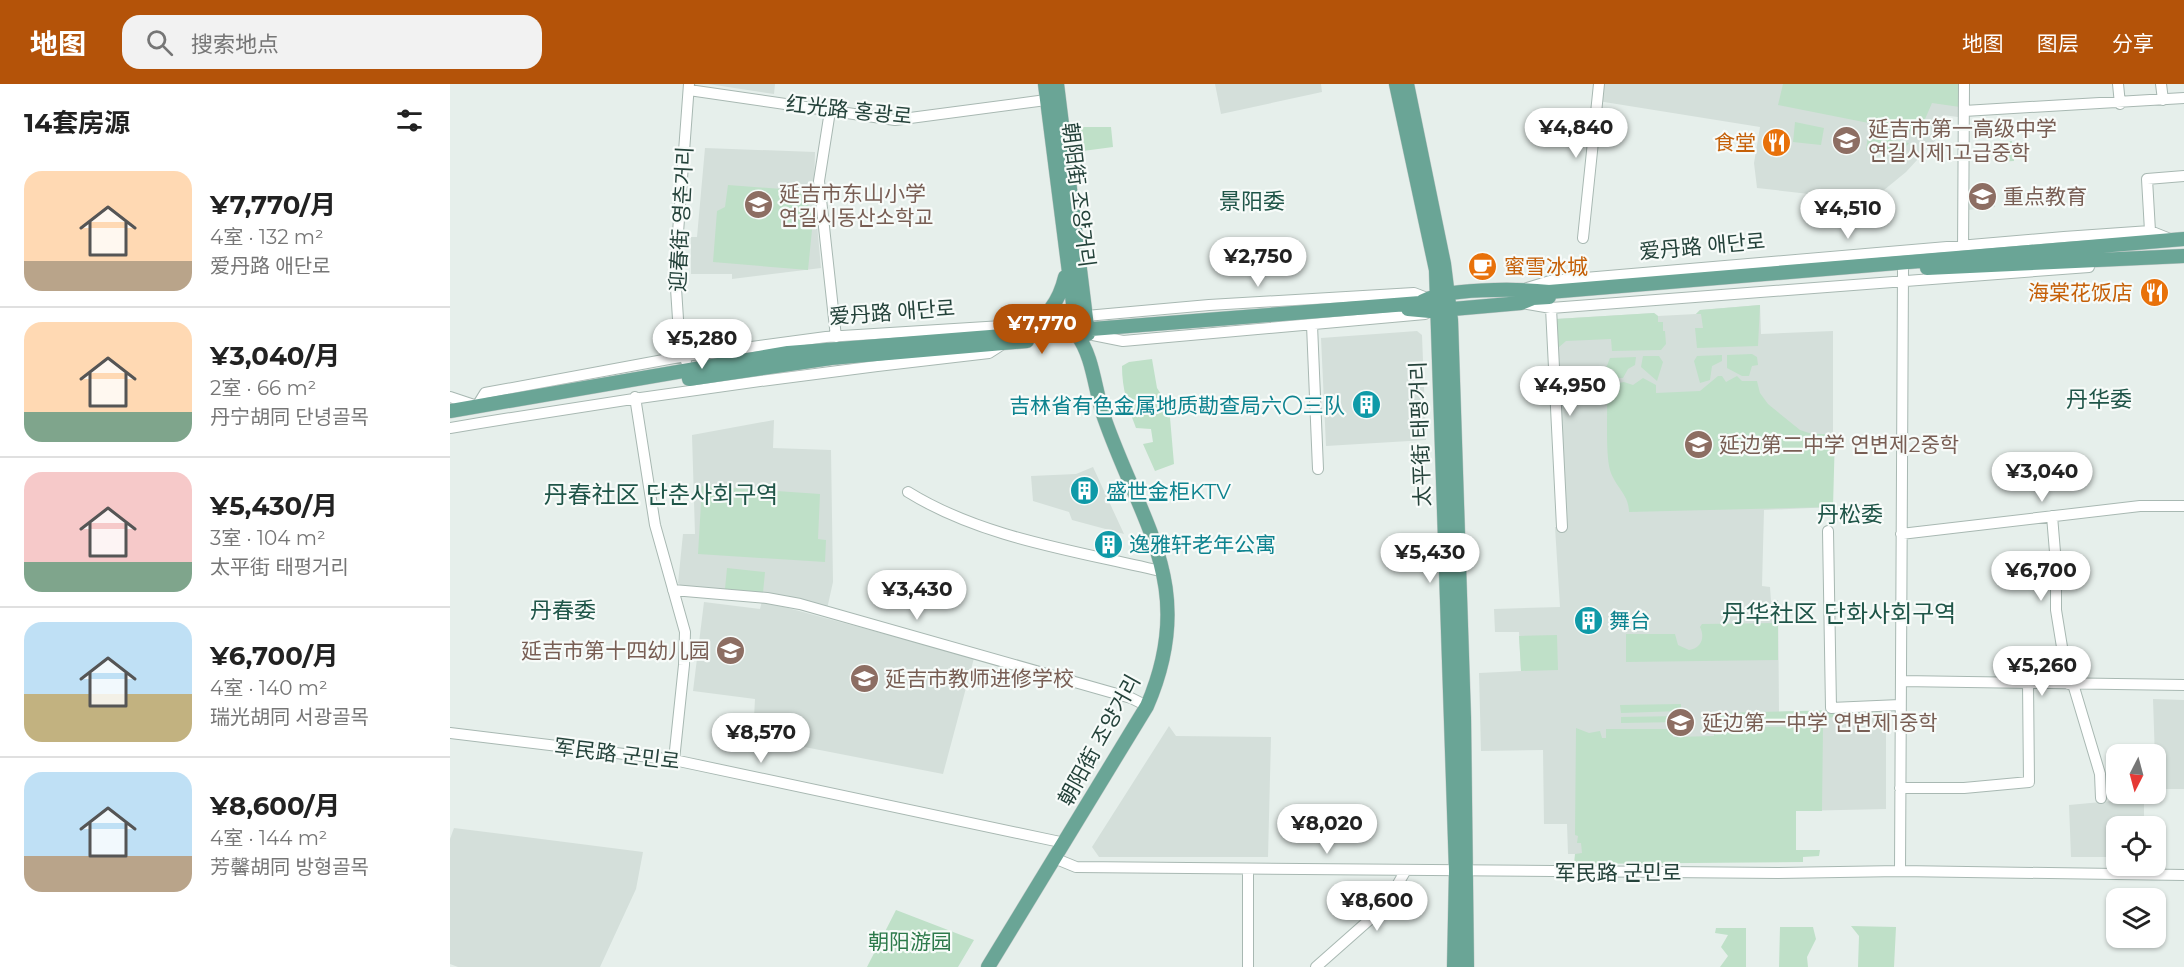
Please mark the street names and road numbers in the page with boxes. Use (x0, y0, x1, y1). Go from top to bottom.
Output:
street label: 红光路 홍광로 (785, 91, 913, 129)
street label: 朝阳街 조양거리 (1058, 121, 1100, 269)
street label: 迎春街 영춘거리 (665, 146, 697, 292)
street label: 爱丹路 애단로 (1638, 228, 1766, 264)
street label: 爱丹路 애단로 (828, 295, 956, 329)
street label: 太平街 태평거리 (1405, 361, 1435, 507)
street label: 朝阳街 조양거리 (1053, 670, 1145, 810)
street label: 军民路 군민로 (553, 734, 681, 774)
street label: 军民路 군민로 (1555, 860, 1681, 885)

